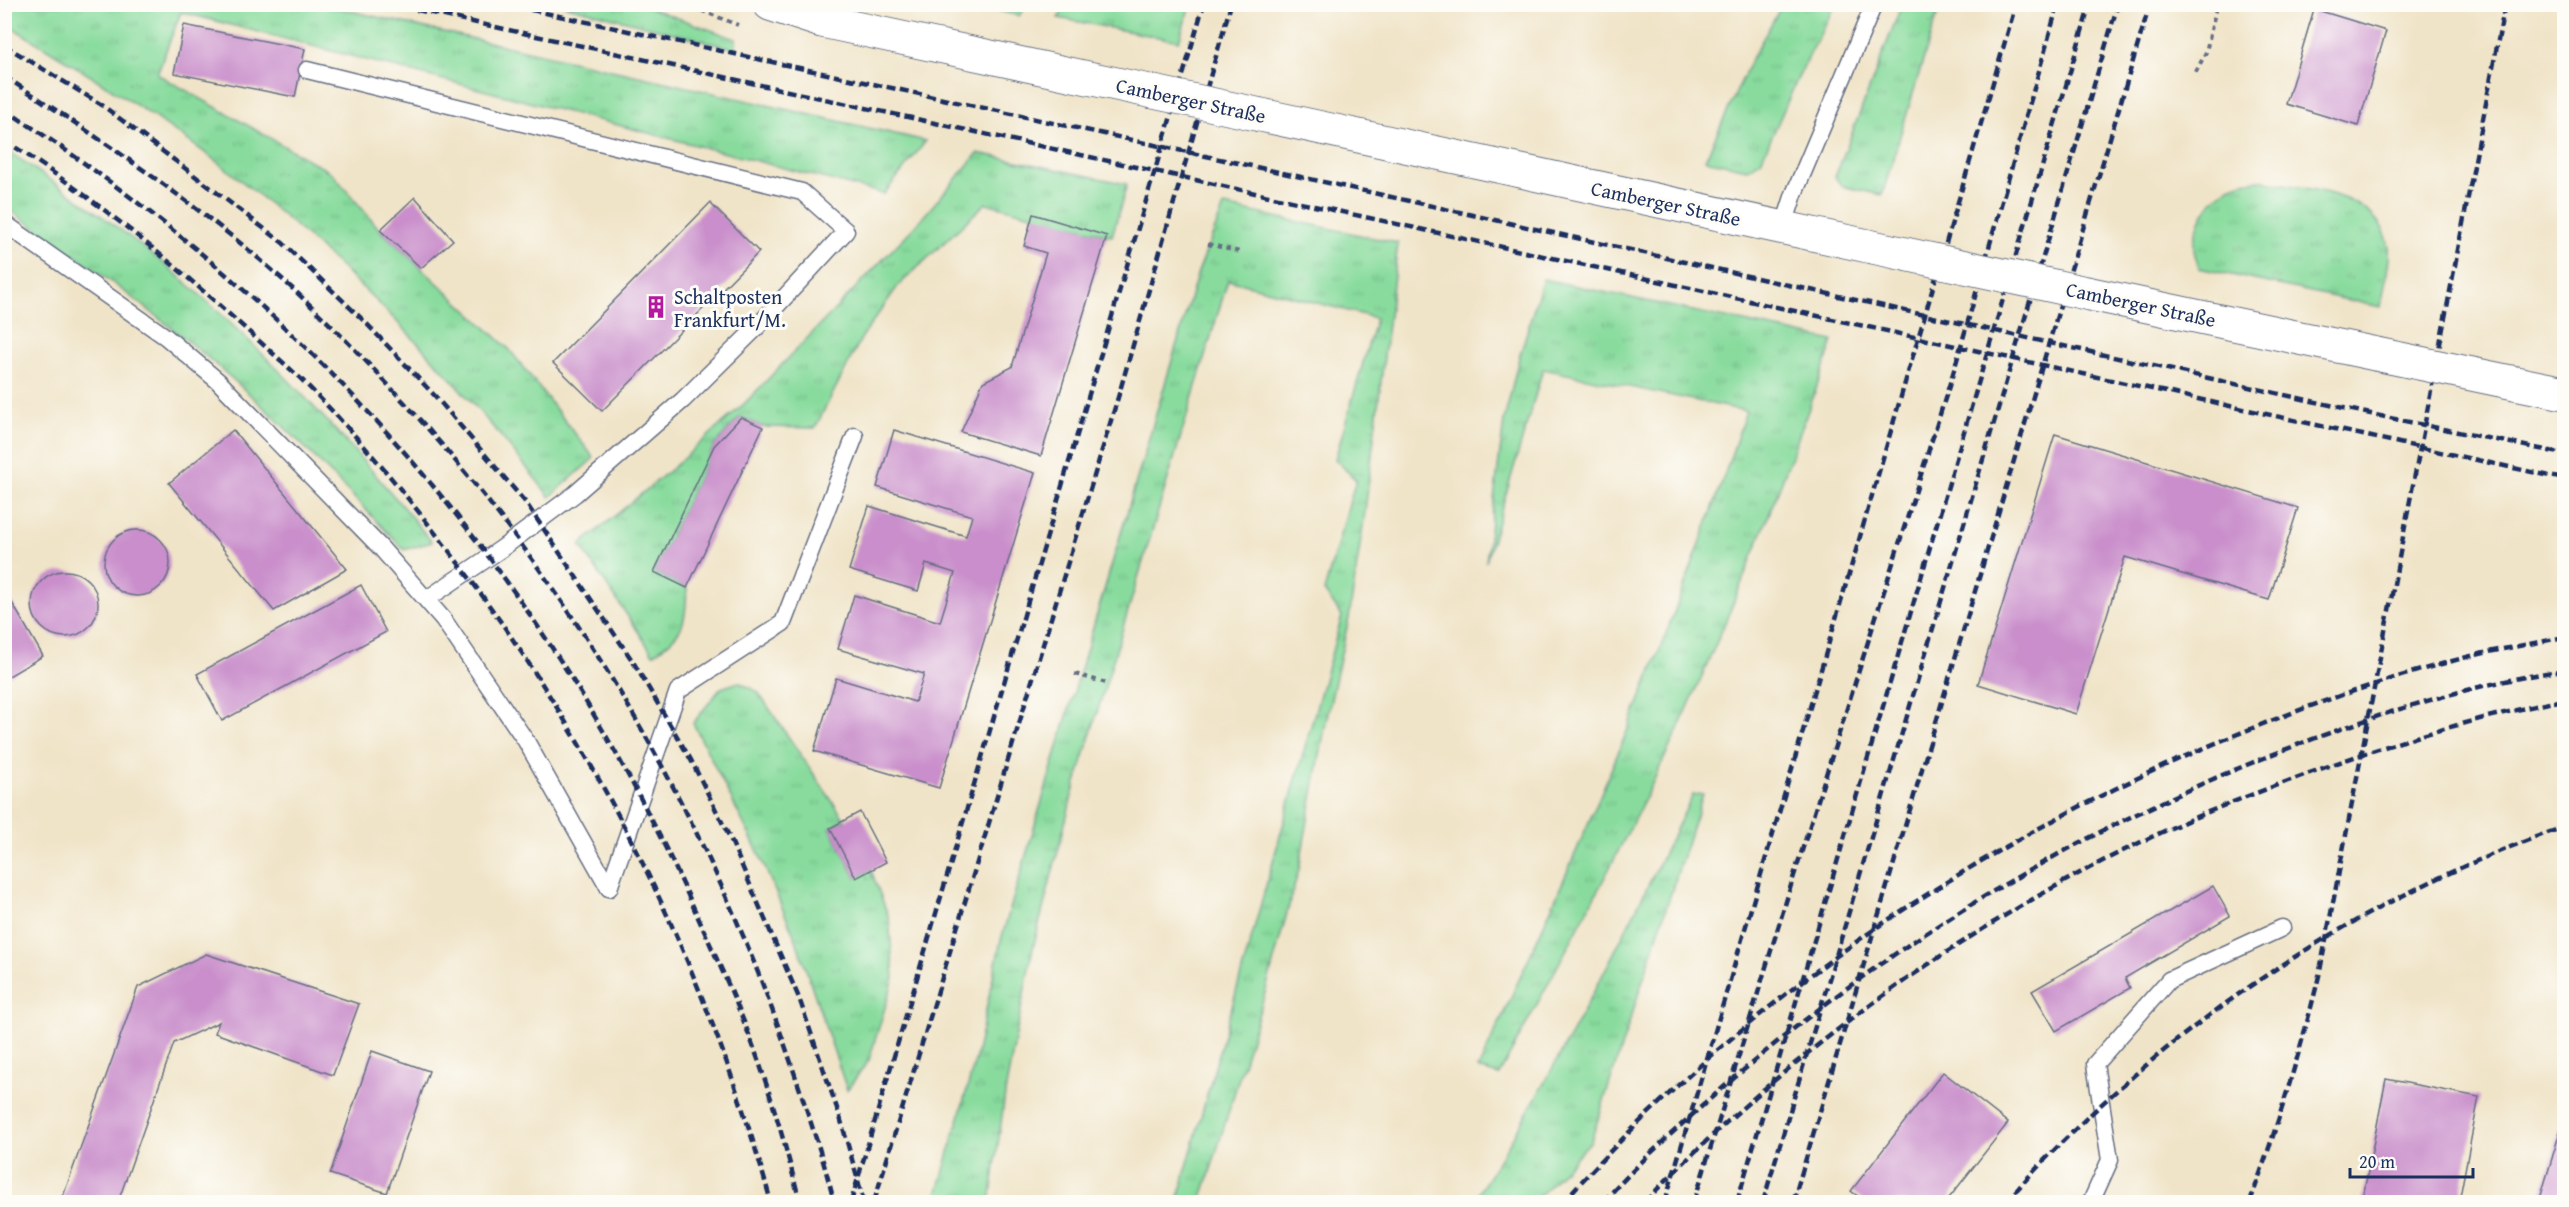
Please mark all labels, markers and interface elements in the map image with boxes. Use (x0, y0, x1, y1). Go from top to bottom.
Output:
street label: Camberger Straße (1114, 70, 1268, 130)
street label: Camberger Straße (1589, 173, 1743, 233)
street label: Camberger Straße (2064, 274, 2218, 334)
place label: Schaltposten Frankfurt/M. (674, 282, 786, 334)
building icon: Schaltposten Frankfurt/M. (643, 294, 669, 320)
scale bar (2350, 1141, 2473, 1179)
text: 20 m (2359, 1148, 2395, 1175)

